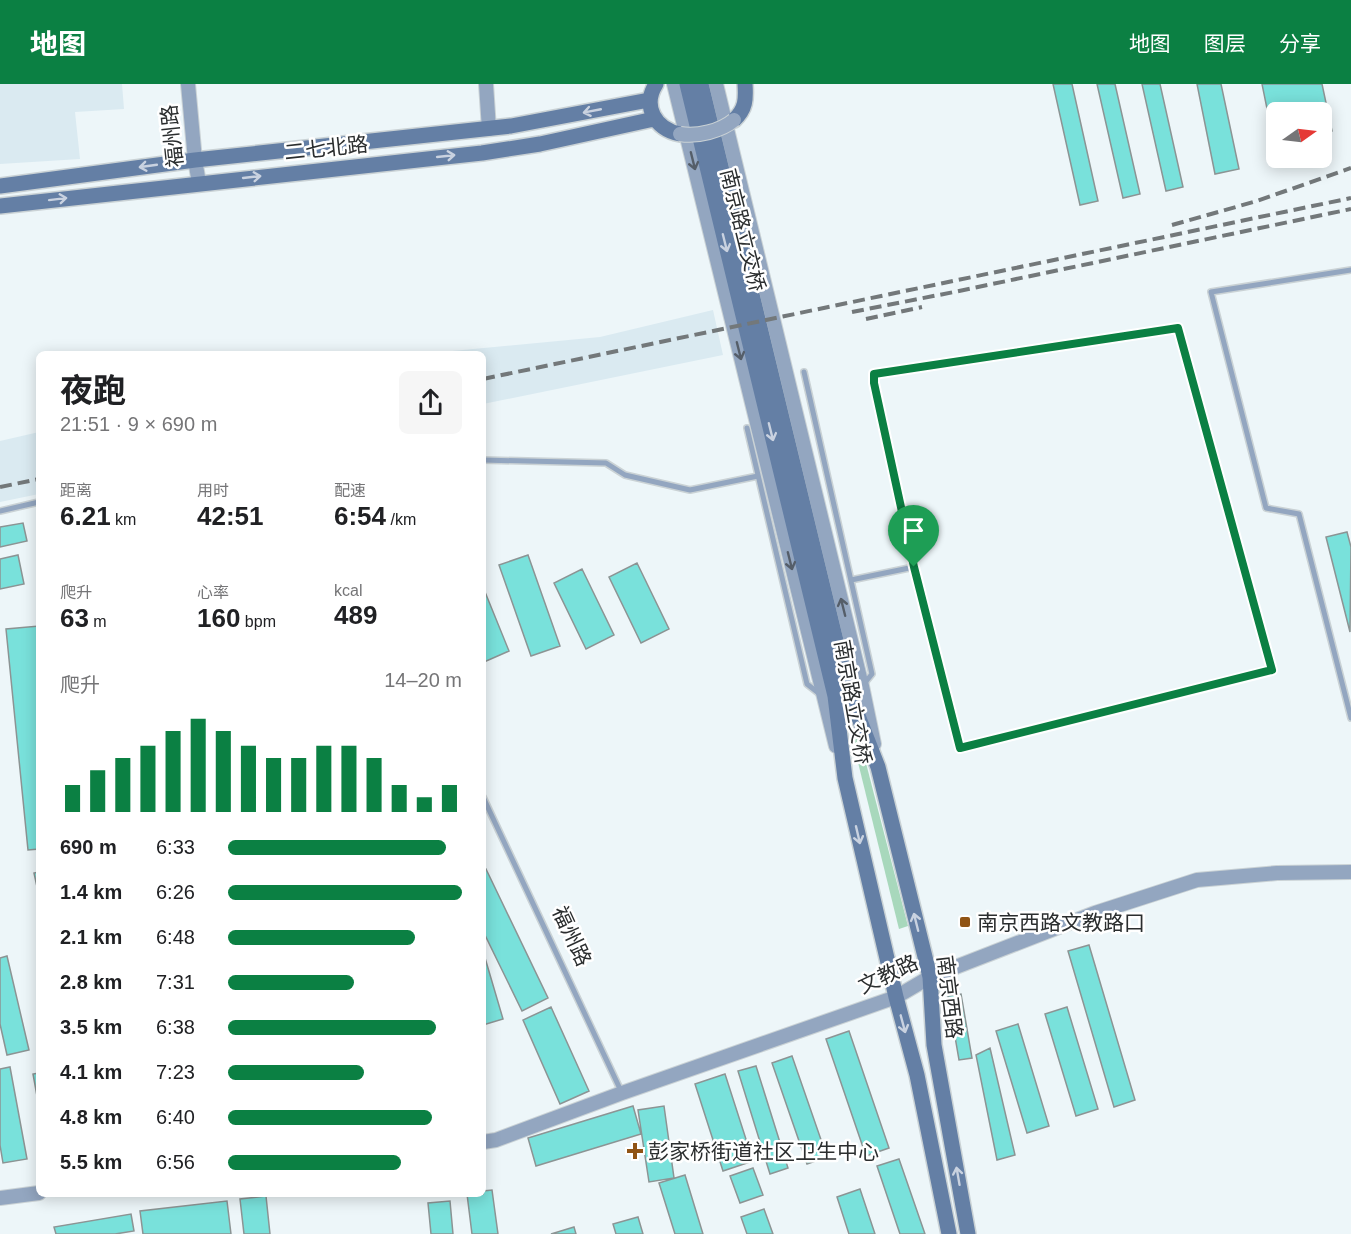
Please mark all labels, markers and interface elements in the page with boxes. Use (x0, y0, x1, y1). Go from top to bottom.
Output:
text: 地图 (30, 29, 86, 60)
text: 地图 (1129, 32, 1171, 55)
text: 图层 (1204, 32, 1246, 55)
text: 分享 (1279, 32, 1321, 55)
north arrow (1266, 102, 1332, 168)
map controls (1266, 102, 1332, 168)
street label: 福州路 (157, 103, 187, 169)
one-way arrow (582, 106, 602, 117)
street label: 二七北路 (283, 132, 369, 164)
one-way arrow (435, 151, 455, 162)
one-way arrow (687, 151, 699, 170)
one-way arrow (139, 161, 159, 172)
street label: 南京路立交桥 (717, 166, 769, 294)
one-way arrow (241, 171, 261, 182)
one-way arrow (48, 193, 68, 204)
one-way arrow (720, 233, 731, 252)
one-way arrow (733, 341, 745, 360)
button: share (399, 371, 462, 434)
text: 夜跑 (60, 372, 126, 409)
text: 21:51 · 9 × 690 m (60, 413, 217, 435)
one-way arrow (765, 423, 777, 442)
text: 距离 (60, 482, 92, 499)
text: 用时 (197, 482, 229, 499)
text: 配速 (334, 482, 366, 499)
text: 6.21 (60, 501, 111, 531)
text: 42:51 (197, 501, 264, 531)
text: 6:54 (334, 501, 386, 531)
pin (888, 505, 939, 567)
text: km (111, 511, 136, 528)
text: /km (386, 511, 416, 528)
icon: arrive (897, 514, 930, 547)
one-way arrow (784, 551, 796, 570)
text: kcal (334, 582, 362, 599)
text: 爬升 (60, 584, 92, 601)
text: 心率 (197, 584, 229, 601)
one-way arrow (837, 598, 849, 617)
text: 489 (334, 600, 377, 630)
text: 63 (60, 603, 89, 633)
text: 160 (197, 603, 240, 633)
text: m (89, 613, 107, 630)
text: bpm (240, 613, 276, 630)
street label: 南京路立交桥 (831, 638, 875, 766)
text: 14–20 m (384, 669, 462, 691)
text: 爬升 (60, 674, 100, 696)
one-way arrow (853, 824, 864, 844)
text: 690 m (60, 836, 117, 858)
text: 6:33 (156, 836, 195, 858)
text: 1.4 km (60, 881, 122, 903)
text: 6:26 (156, 881, 195, 903)
street label: 福州路 (548, 903, 596, 969)
place label: 南京西路文教路口 (977, 911, 1145, 934)
one-way arrow (910, 913, 922, 932)
marker: 南京西路文教路口 (958, 915, 972, 929)
text: 2.1 km (60, 926, 122, 948)
text: 6:48 (156, 926, 195, 948)
street label: 文教路 (855, 950, 921, 998)
street label: 南京西路 (933, 954, 967, 1040)
text: 2.8 km (60, 971, 122, 993)
text: 7:31 (156, 971, 195, 993)
one-way arrow (898, 1014, 910, 1033)
text: 3.5 km (60, 1016, 122, 1038)
text: 6:38 (156, 1016, 195, 1038)
text: 4.1 km (60, 1061, 122, 1083)
text: 7:23 (156, 1061, 195, 1083)
text: 4.8 km (60, 1106, 122, 1128)
text: 6:40 (156, 1106, 195, 1128)
place label: 彭家桥街道社区卫生中心 (648, 1140, 879, 1163)
marker: 彭家桥街道社区卫生中心 (626, 1142, 644, 1160)
text: 5.5 km (60, 1151, 122, 1173)
text: 6:56 (156, 1151, 195, 1173)
one-way arrow (952, 1167, 963, 1187)

